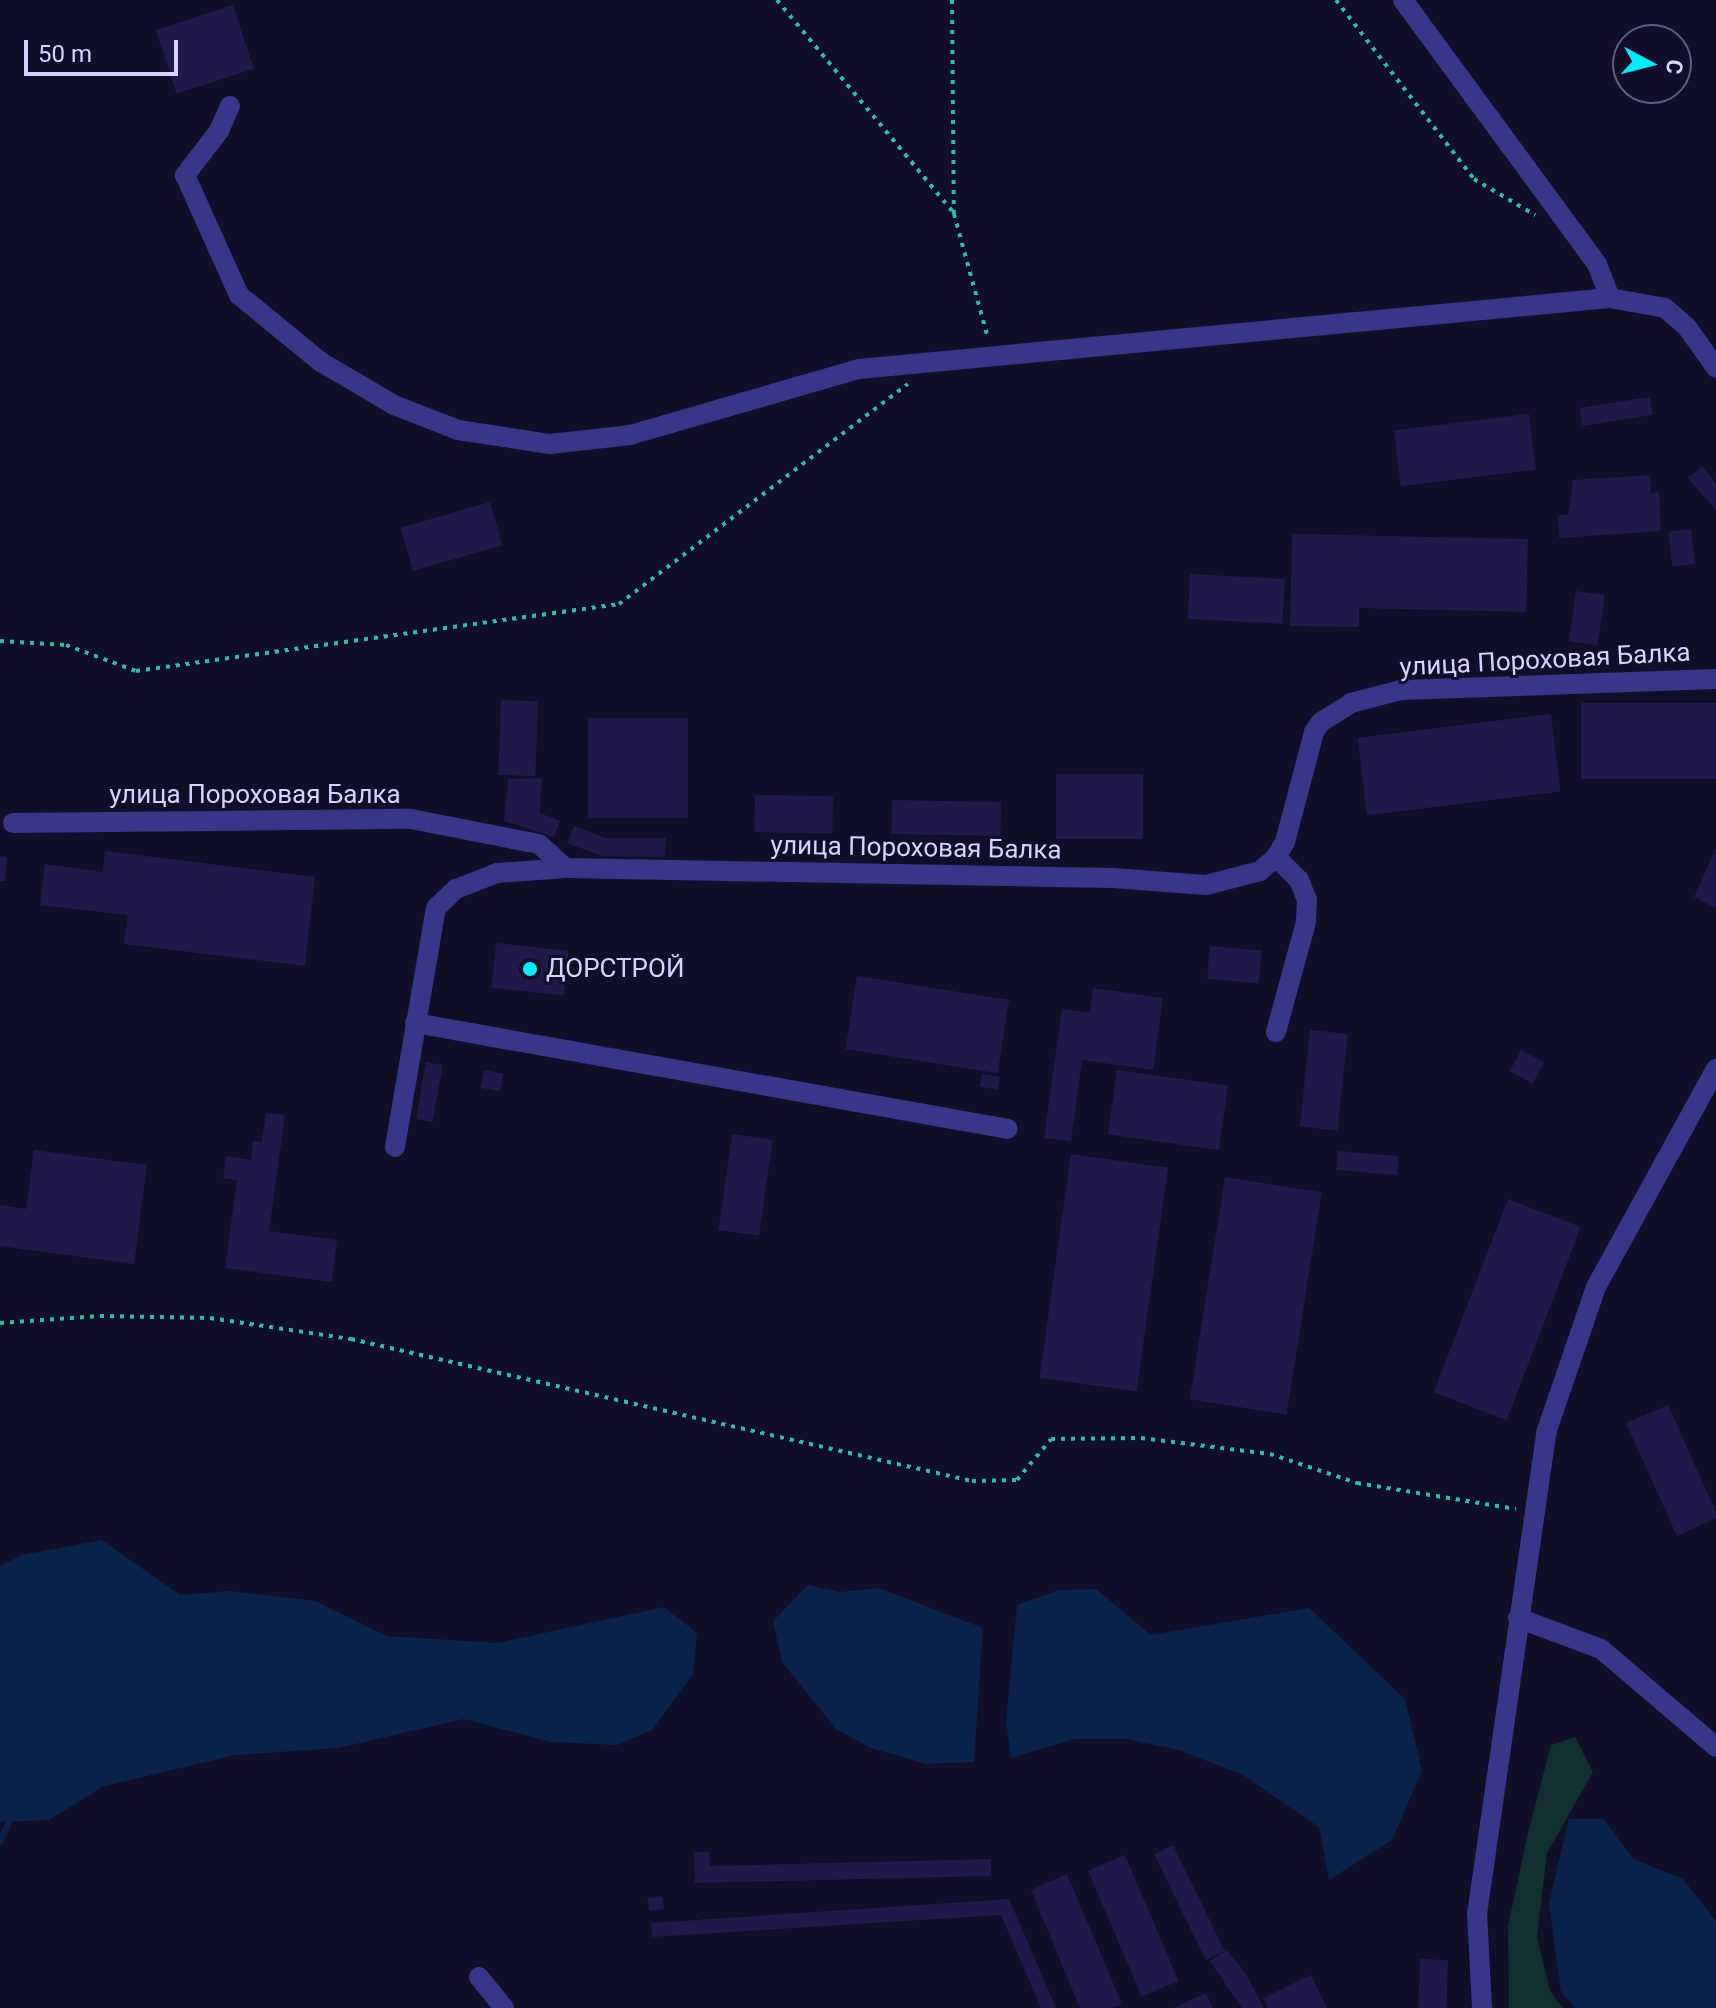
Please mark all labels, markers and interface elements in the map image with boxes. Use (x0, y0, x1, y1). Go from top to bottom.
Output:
scale bar (28, 24, 182, 74)
north arrow (1612, 24, 1692, 104)
text: 50 m (38, 40, 92, 68)
text: С (1661, 58, 1688, 75)
street label: улица Пороховая Балка (1399, 637, 1691, 683)
street label: улица Пороховая Балка (109, 779, 401, 811)
street label: улица Пороховая Балка (770, 830, 1062, 866)
place label: ДОРСТРОЙ (546, 953, 684, 985)
marker: ДОРСТРОЙ (521, 960, 539, 978)

